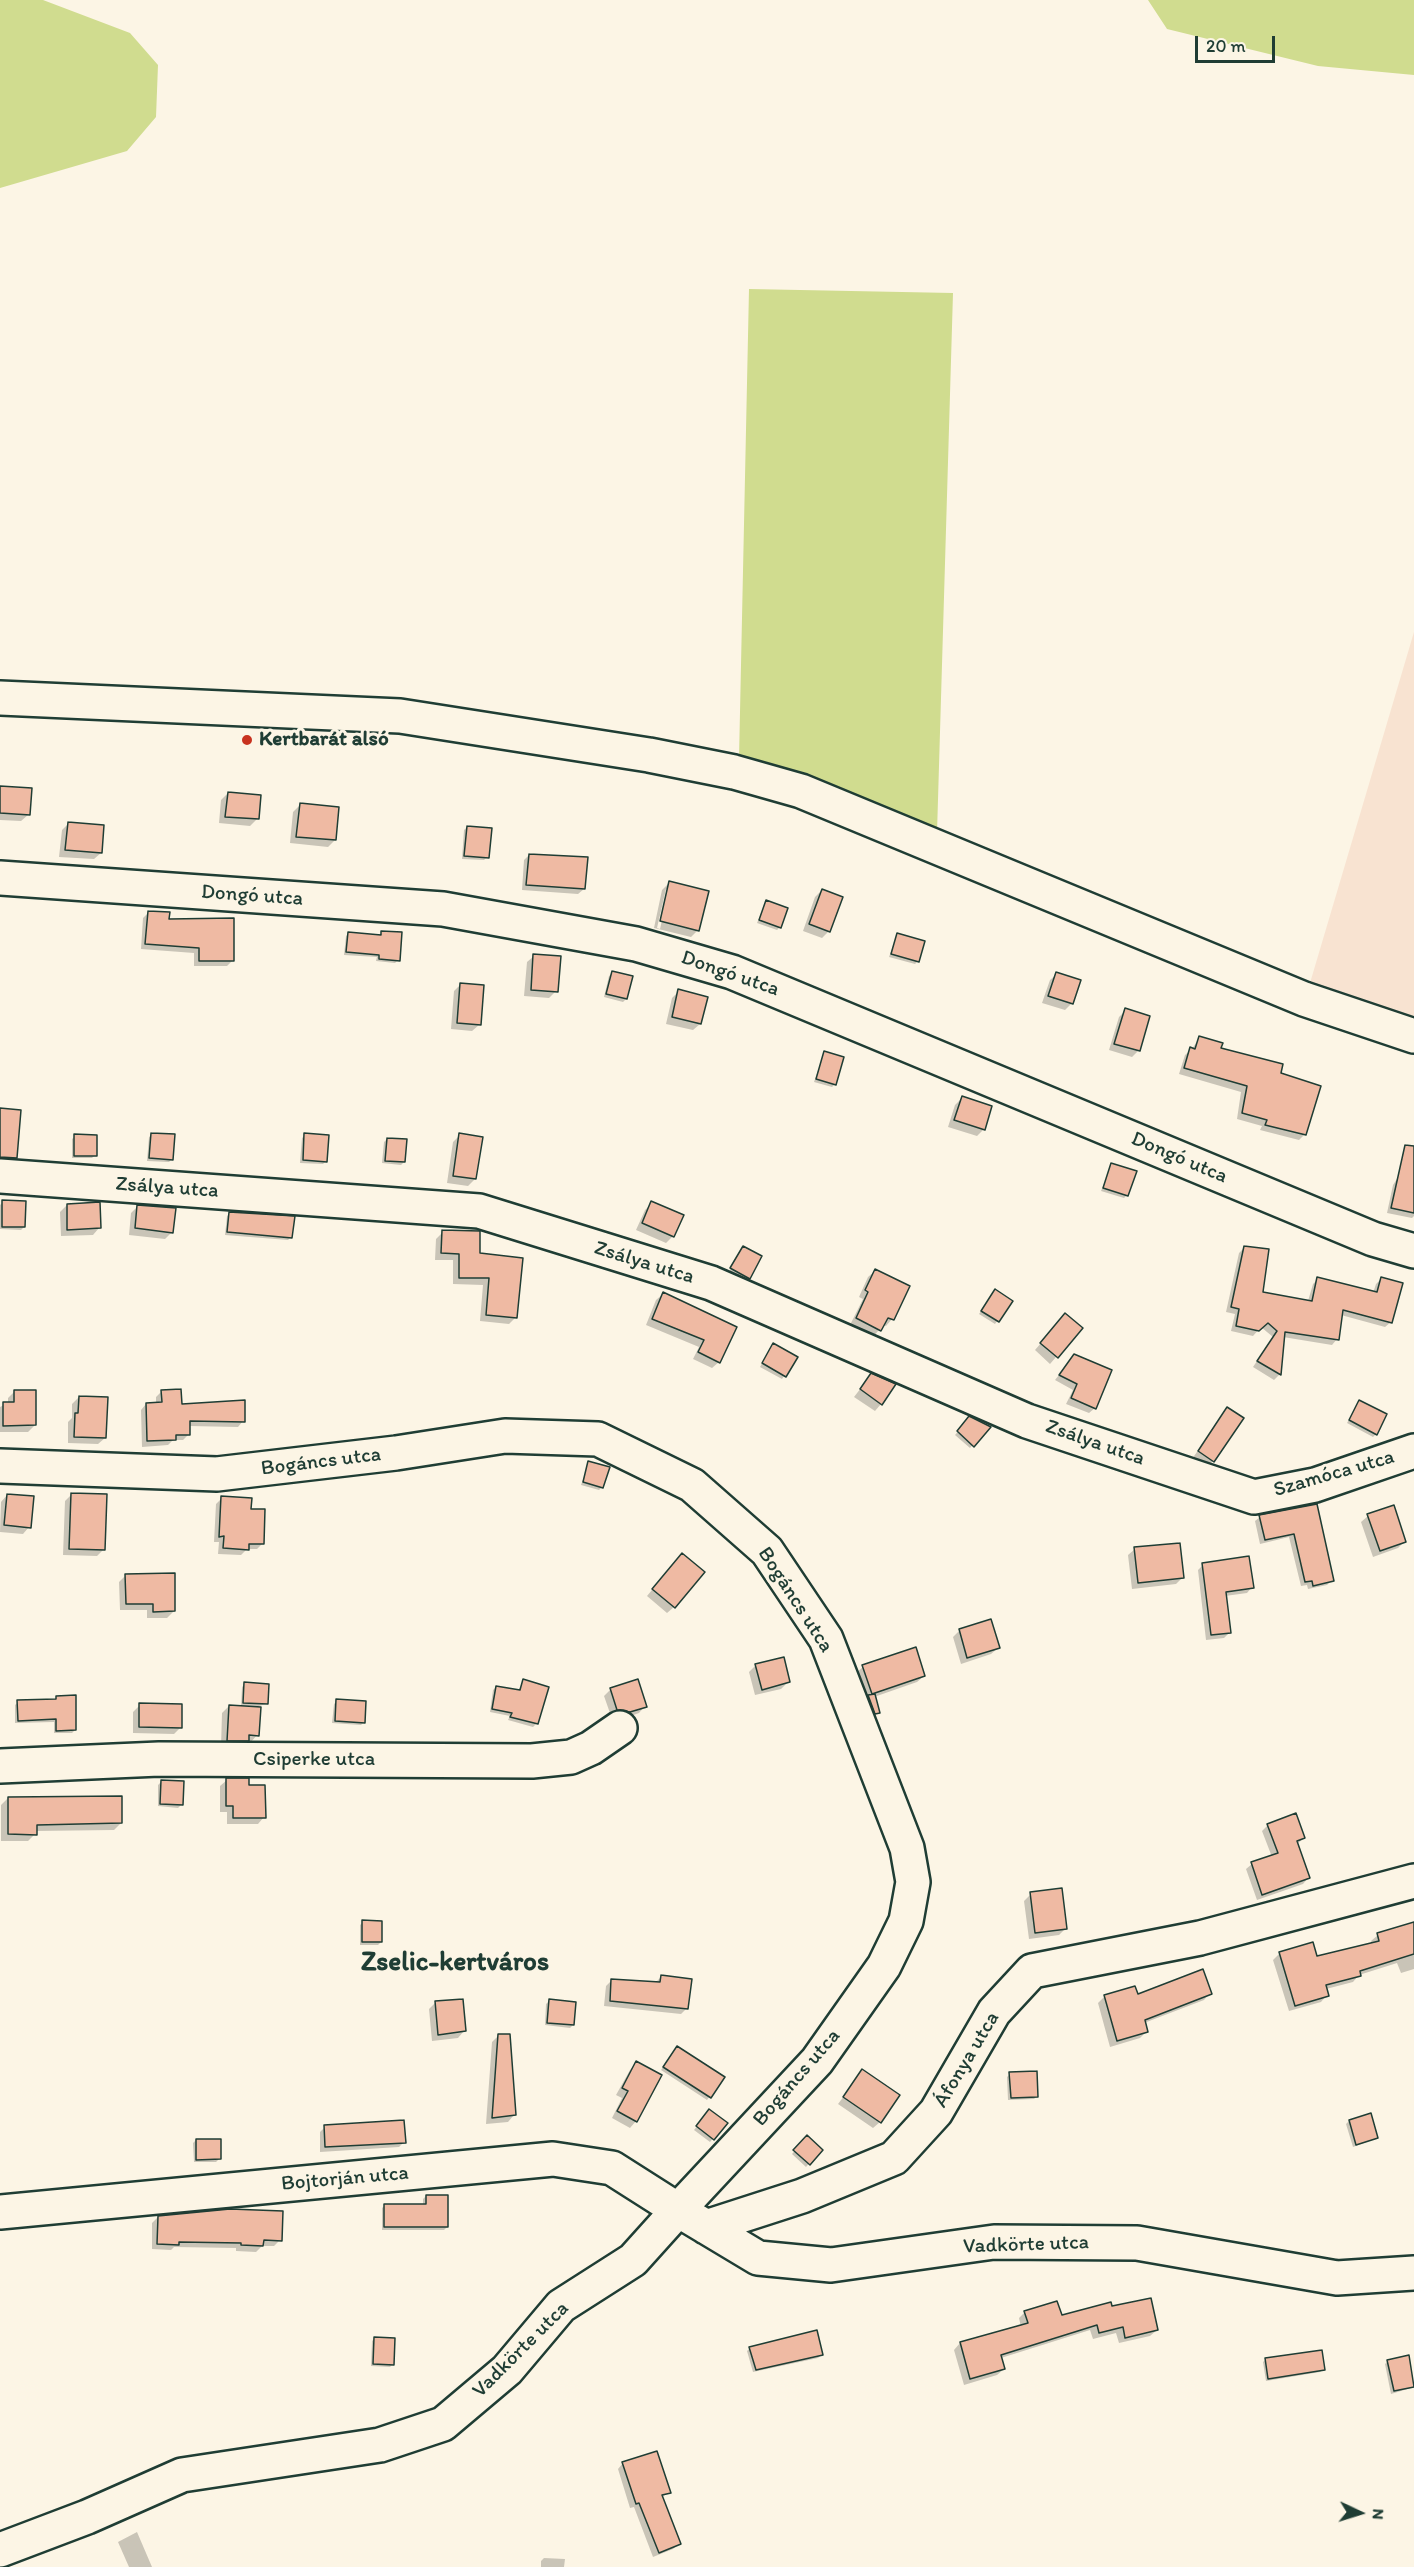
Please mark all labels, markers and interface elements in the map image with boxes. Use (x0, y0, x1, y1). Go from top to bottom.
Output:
scale bar (1198, 24, 1278, 62)
text: 20 m (1206, 35, 1246, 57)
place label: Kertbarát alsó (259, 727, 389, 753)
marker: Kertbarát alsó (240, 733, 254, 747)
street label: Dongó utca (200, 880, 304, 912)
street label: Dongó utca (678, 945, 782, 1003)
street label: Dongó utca (1127, 1126, 1231, 1190)
street label: Zsálya utca (115, 1172, 219, 1204)
street label: Zsálya utca (591, 1236, 697, 1290)
street label: Zsálya utca (1042, 1414, 1148, 1472)
street label: Bogáncs utca (260, 1442, 382, 1482)
street label: Szamóca utca (1271, 1445, 1397, 1503)
street label: Bogáncs utca (752, 1543, 838, 1657)
street label: Csiperke utca (253, 1747, 375, 1773)
district label: Zselic-kertváros (361, 1947, 549, 1979)
street label: Áfonya utca (929, 2008, 1005, 2112)
street label: Bogáncs utca (748, 2024, 846, 2132)
street label: Bojtorján utca (280, 2161, 410, 2197)
street label: Vadkörte utca (963, 2230, 1089, 2260)
street label: Vadkörte utca (468, 2297, 574, 2403)
north arrow (1330, 2483, 1390, 2543)
text: N (1369, 2508, 1388, 2520)

